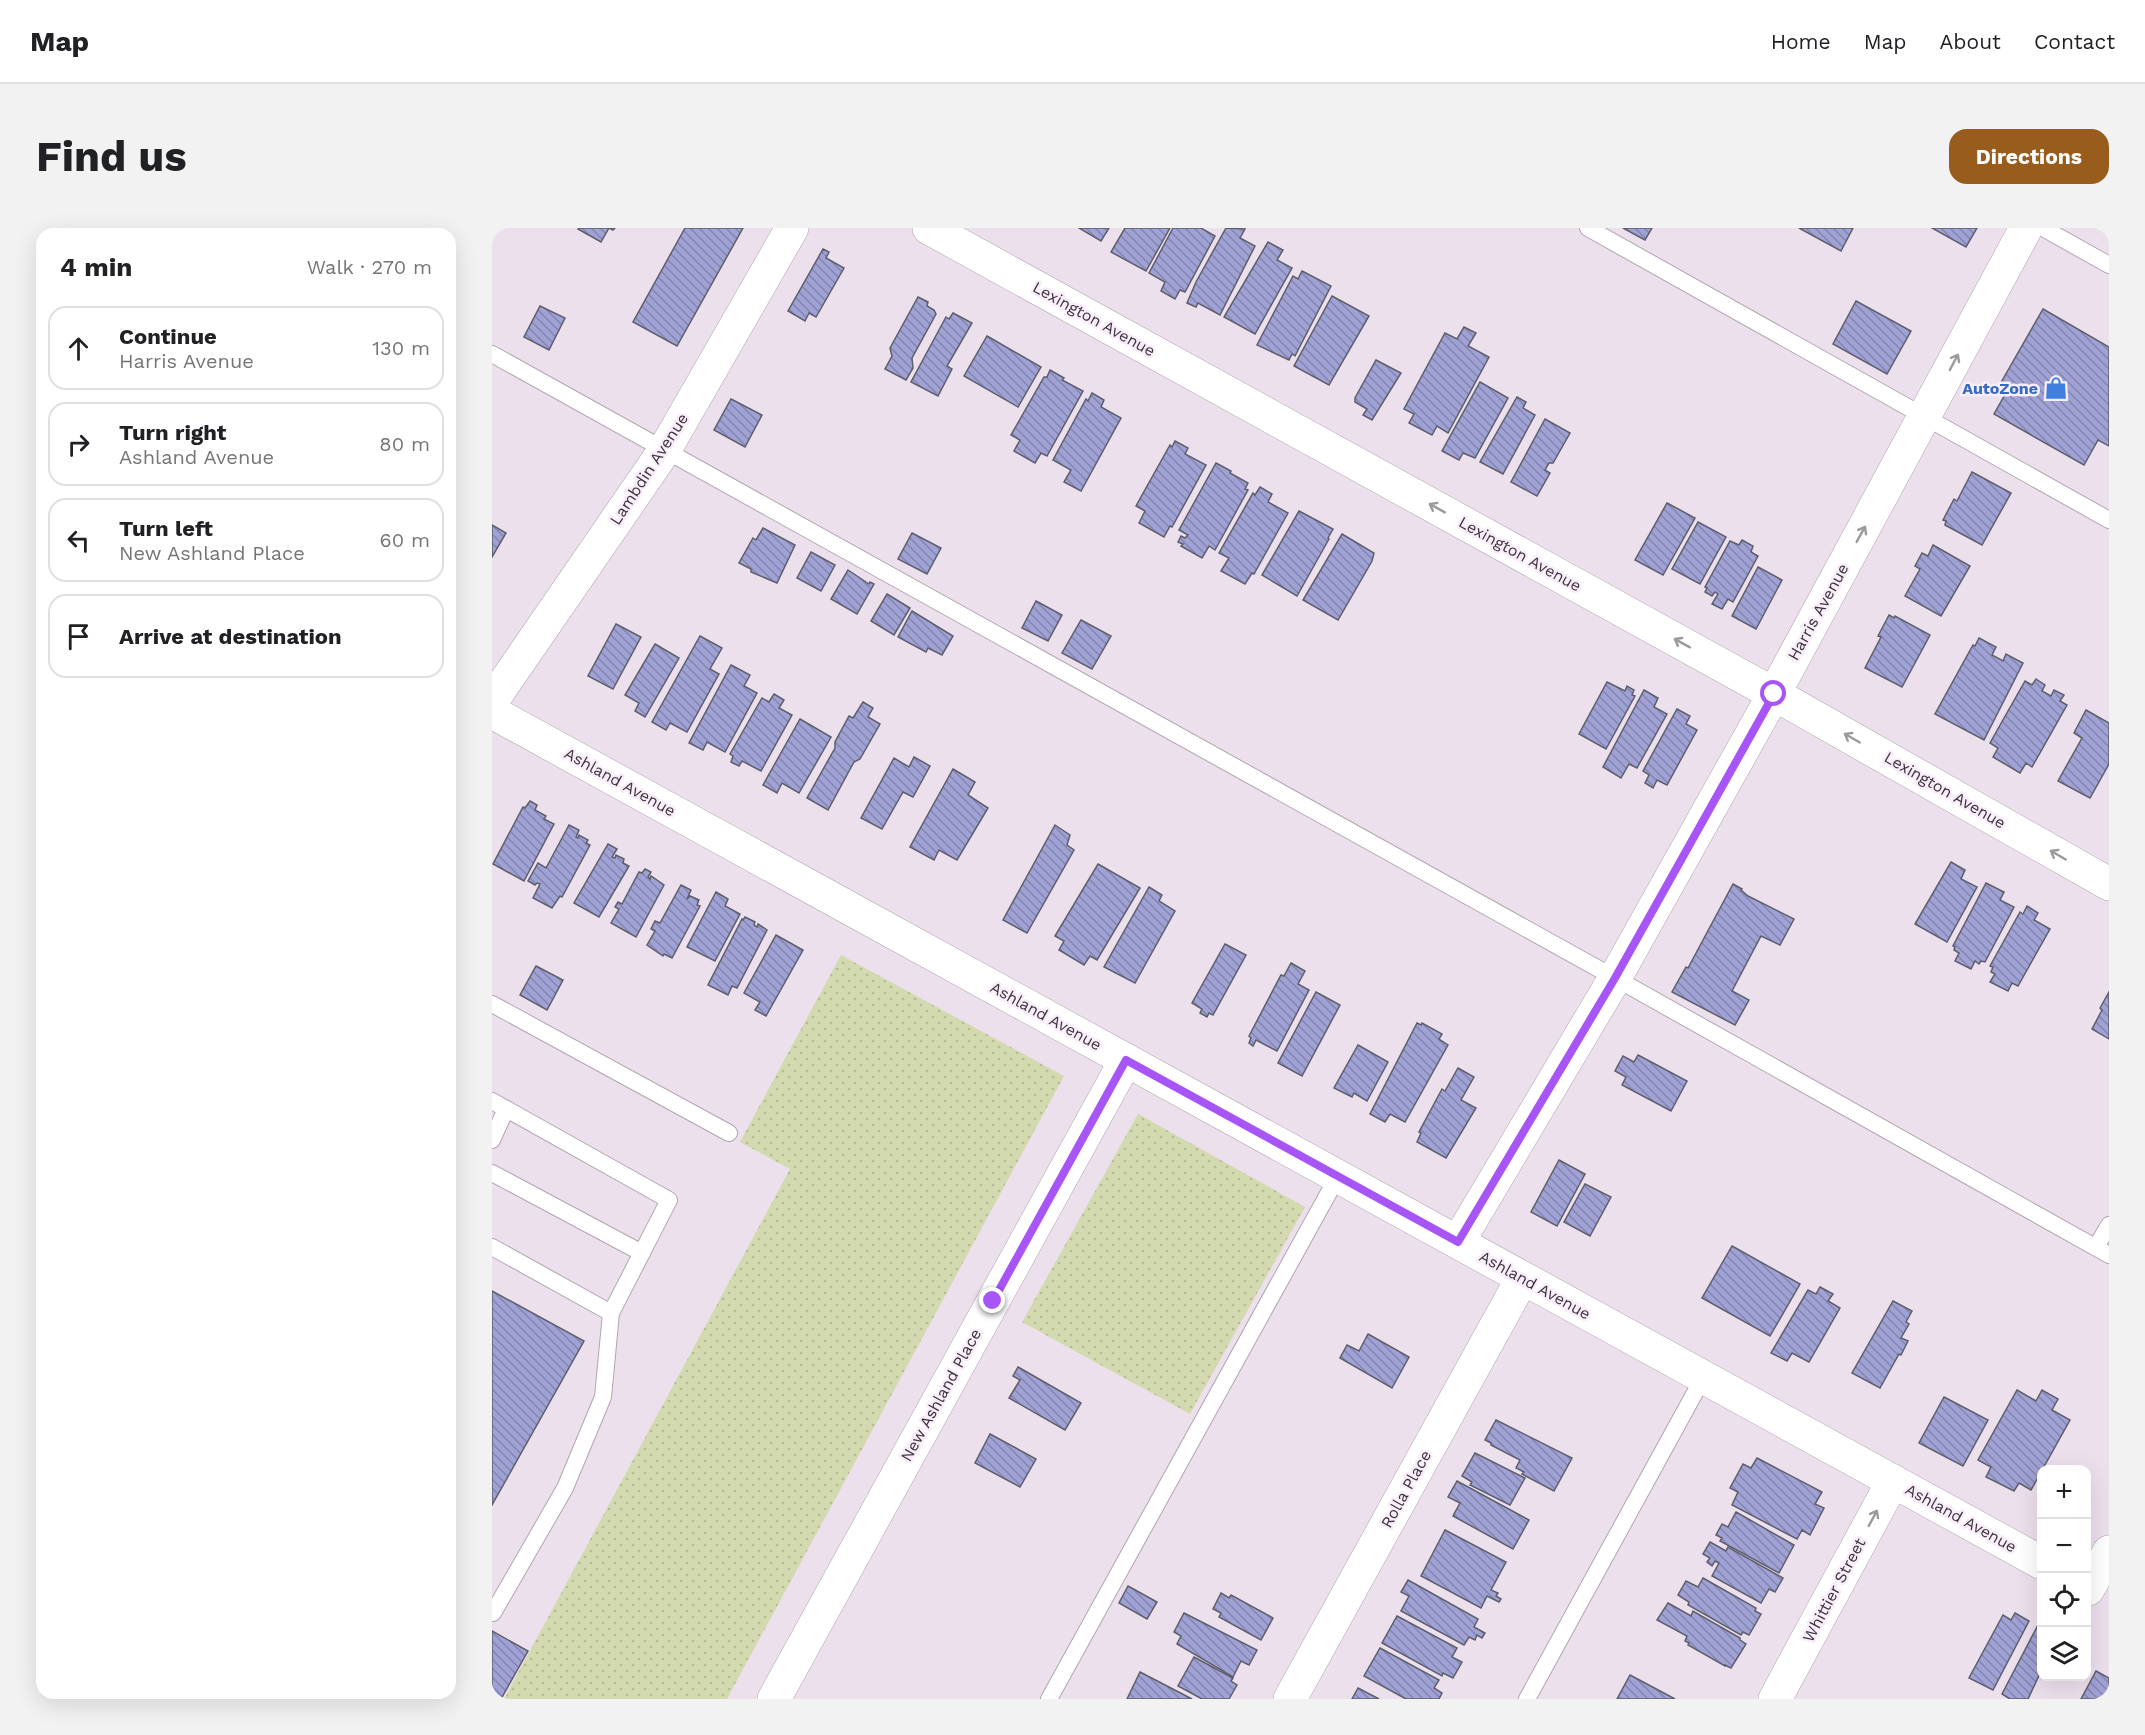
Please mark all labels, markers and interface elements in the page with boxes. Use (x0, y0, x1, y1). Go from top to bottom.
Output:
text: Map (30, 25, 89, 58)
text: Home (1771, 29, 1831, 54)
text: Map (1864, 29, 1907, 54)
text: About (1940, 29, 2001, 54)
text: Contact (2034, 29, 2115, 54)
button: Directions (1949, 129, 2109, 184)
text: Find us (36, 132, 187, 181)
text: 4 min (60, 252, 132, 282)
text: Walk · 270 m (307, 255, 432, 279)
street label: Lexington Avenue (1029, 277, 1159, 361)
text: Continue (119, 324, 217, 349)
icon: ahead (62, 332, 95, 365)
text: 130 m (372, 336, 430, 360)
text: Harris Avenue (119, 349, 254, 373)
one-way arrow (1949, 354, 1960, 372)
shop icon: AutoZone (2043, 375, 2069, 401)
place label: AutoZone (1962, 379, 2038, 398)
street label: Lambdin Avenue (606, 410, 692, 528)
text: Turn right (119, 420, 226, 445)
icon: right (62, 428, 95, 461)
text: 80 m (379, 432, 430, 456)
text: Ashland Avenue (119, 445, 274, 469)
one-way arrow (1429, 502, 1446, 514)
street label: Lexington Avenue (1455, 512, 1585, 596)
text: Turn left (119, 516, 213, 541)
icon: left (62, 524, 95, 557)
one-way arrow (1855, 526, 1867, 543)
text: 60 m (380, 528, 430, 552)
text: New Ashland Place (119, 541, 305, 565)
street label: Harris Avenue (1784, 560, 1852, 664)
icon: arrive (62, 620, 95, 653)
text: Arrive at destination (119, 624, 342, 649)
one-way arrow (1673, 637, 1691, 648)
route start (1760, 680, 1786, 706)
one-way arrow (1844, 732, 1861, 744)
street label: Ashland Avenue (561, 744, 679, 820)
street label: Lexington Avenue (1881, 748, 2009, 832)
one-way arrow (2050, 849, 2067, 861)
street label: Ashland Avenue (987, 978, 1105, 1054)
street label: Ashland Avenue (1476, 1247, 1594, 1323)
route end (979, 1287, 1005, 1313)
street label: New Ashland Place (897, 1325, 985, 1465)
street label: Rolla Place (1377, 1447, 1435, 1531)
map controls (2037, 1465, 2091, 1681)
button: + (2037, 1465, 2091, 1519)
street label: Ashland Avenue (1902, 1480, 2020, 1556)
one-way arrow (1868, 1510, 1879, 1528)
button: − (2037, 1519, 2091, 1573)
street label: Whittier Street (1799, 1534, 1870, 1645)
button: locate (2037, 1573, 2091, 1627)
button: layers (2037, 1627, 2091, 1681)

